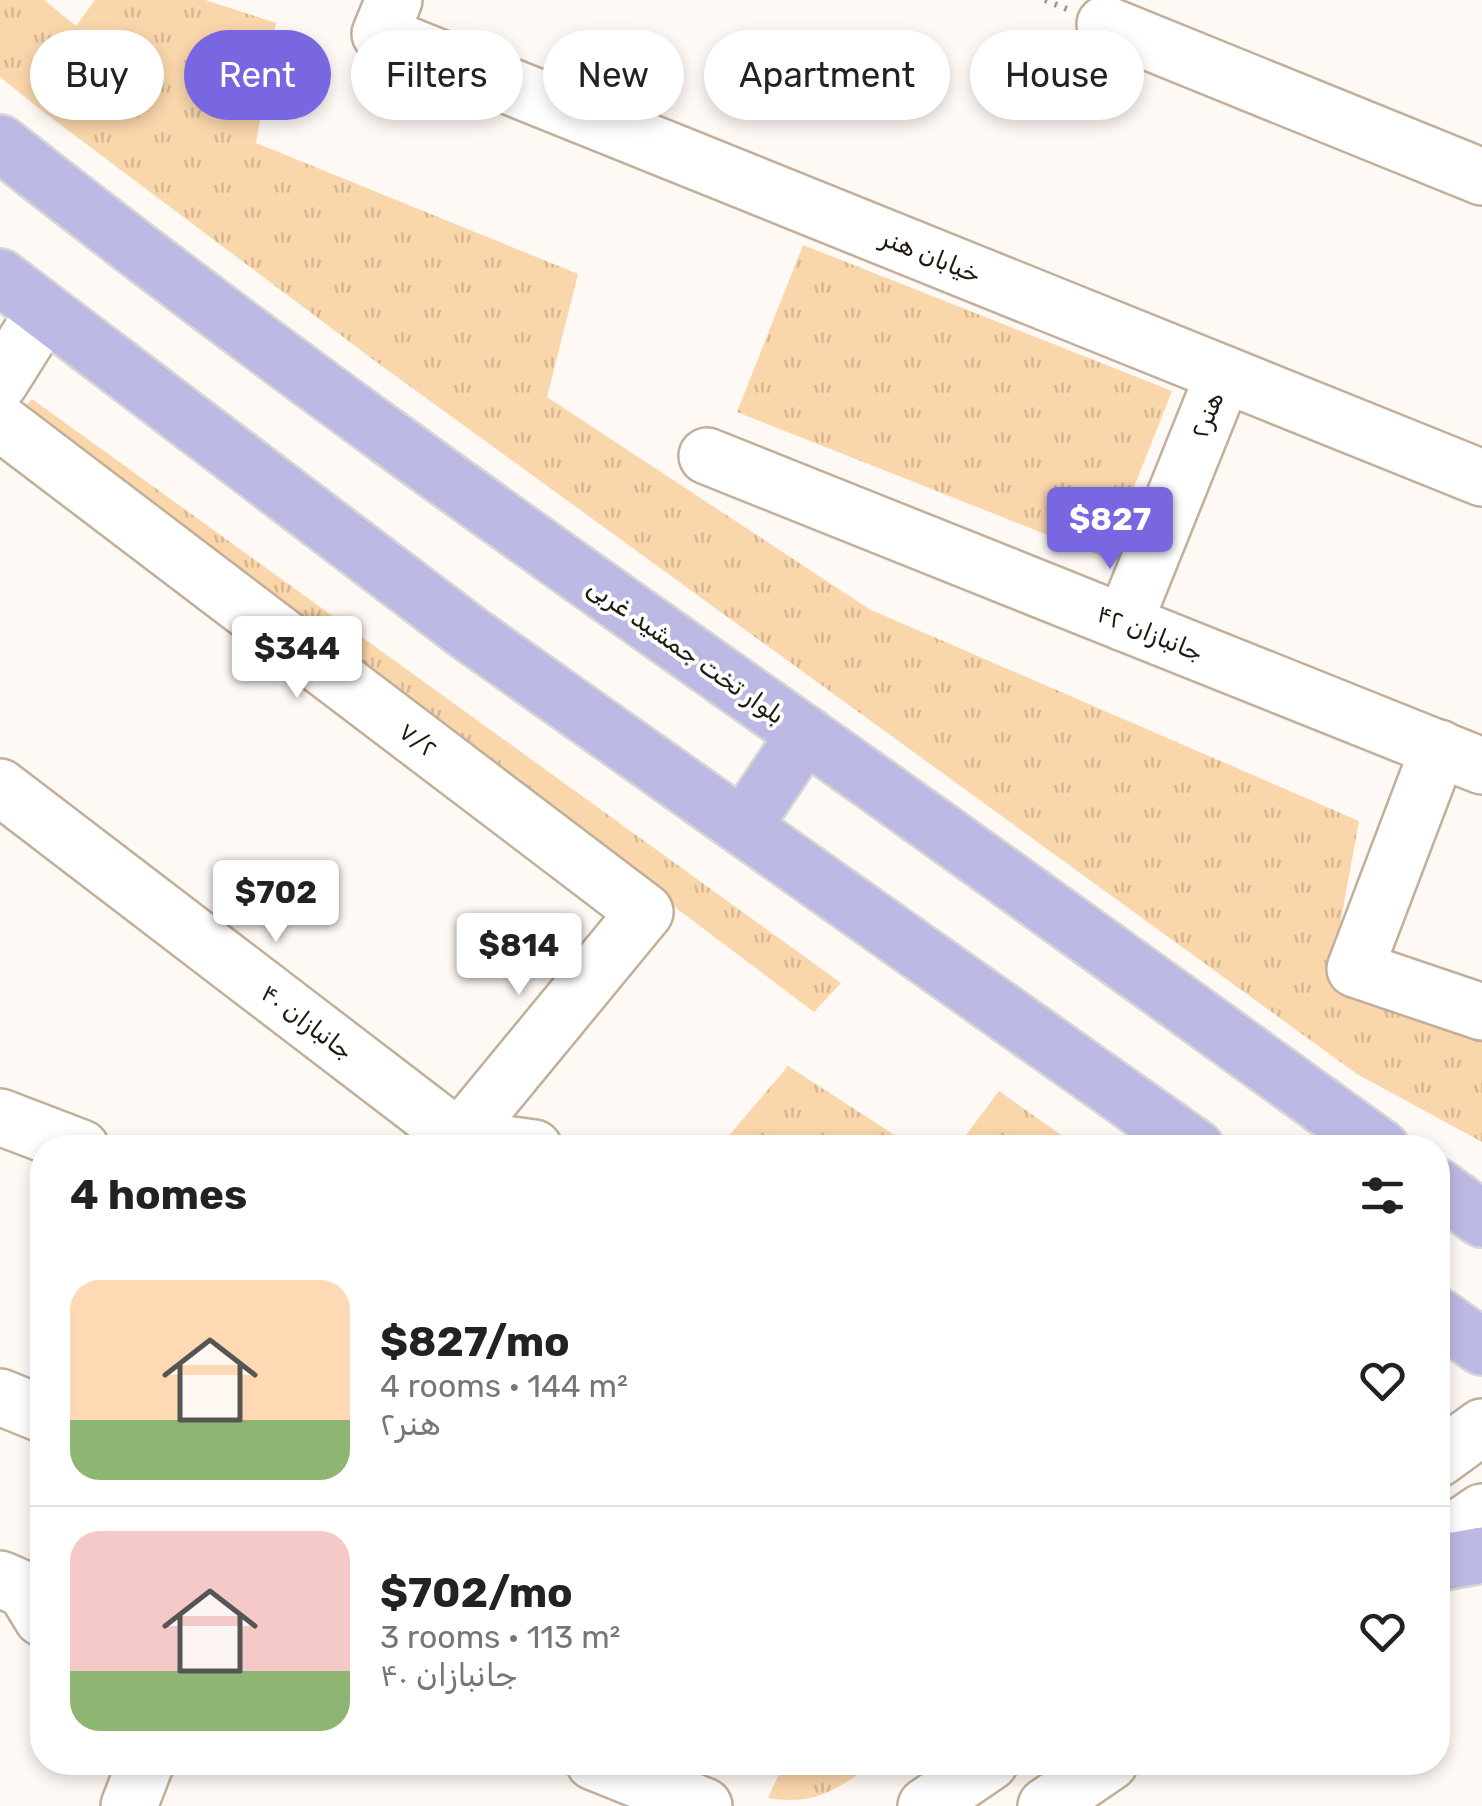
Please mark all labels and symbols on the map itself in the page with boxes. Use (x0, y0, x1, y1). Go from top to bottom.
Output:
street label: خیابان هنر (875, 222, 985, 289)
street label: هنر۲ (1185, 388, 1229, 442)
pin: $827 (1051, 487, 1169, 572)
street label: بلوار تخت جمشید غربی (581, 572, 790, 731)
street label: ۴۲ جانبازان (1093, 599, 1207, 667)
pin: $344 (238, 616, 356, 701)
street label: ۷/۲ (393, 716, 443, 764)
pin: $702 (217, 860, 335, 945)
pin: $814 (460, 913, 578, 998)
street label: ۴۰ جانبازان (255, 978, 359, 1066)

